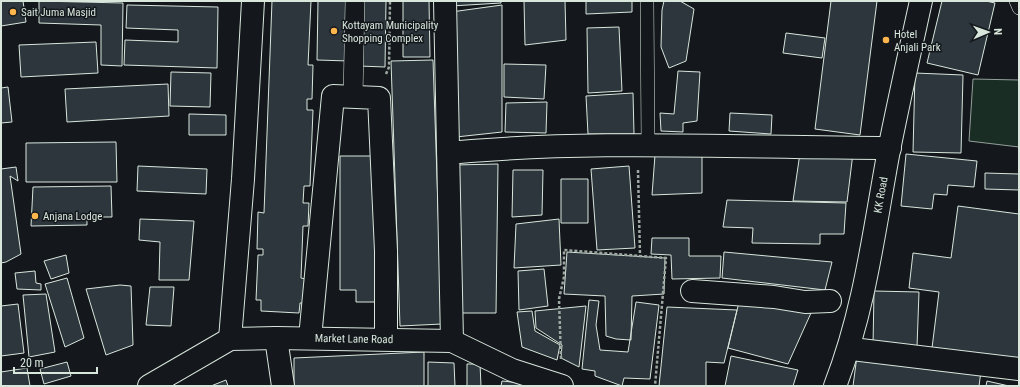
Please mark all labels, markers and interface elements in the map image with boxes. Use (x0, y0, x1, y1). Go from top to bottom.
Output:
place label: Sait Juma Masjid (21, 6, 96, 19)
marker: Sait Juma Masjid (8, 7, 18, 17)
north arrow (968, 12, 1008, 52)
place label: Kottayam Municipality Shopping Complex (342, 19, 439, 45)
marker: Kottayam Municipality Shopping Complex (329, 26, 339, 36)
place label: Hotel Anjali Park (894, 28, 941, 54)
text: N (991, 28, 1004, 36)
marker: Hotel Anjali Park (881, 35, 891, 45)
street label: KK Road (871, 176, 891, 214)
place label: Anjana Lodge (43, 210, 102, 223)
marker: Anjana Lodge (30, 211, 40, 221)
street label: Market Lane Road (315, 332, 393, 346)
scale bar (14, 349, 97, 375)
text: 20 m (20, 356, 44, 370)

